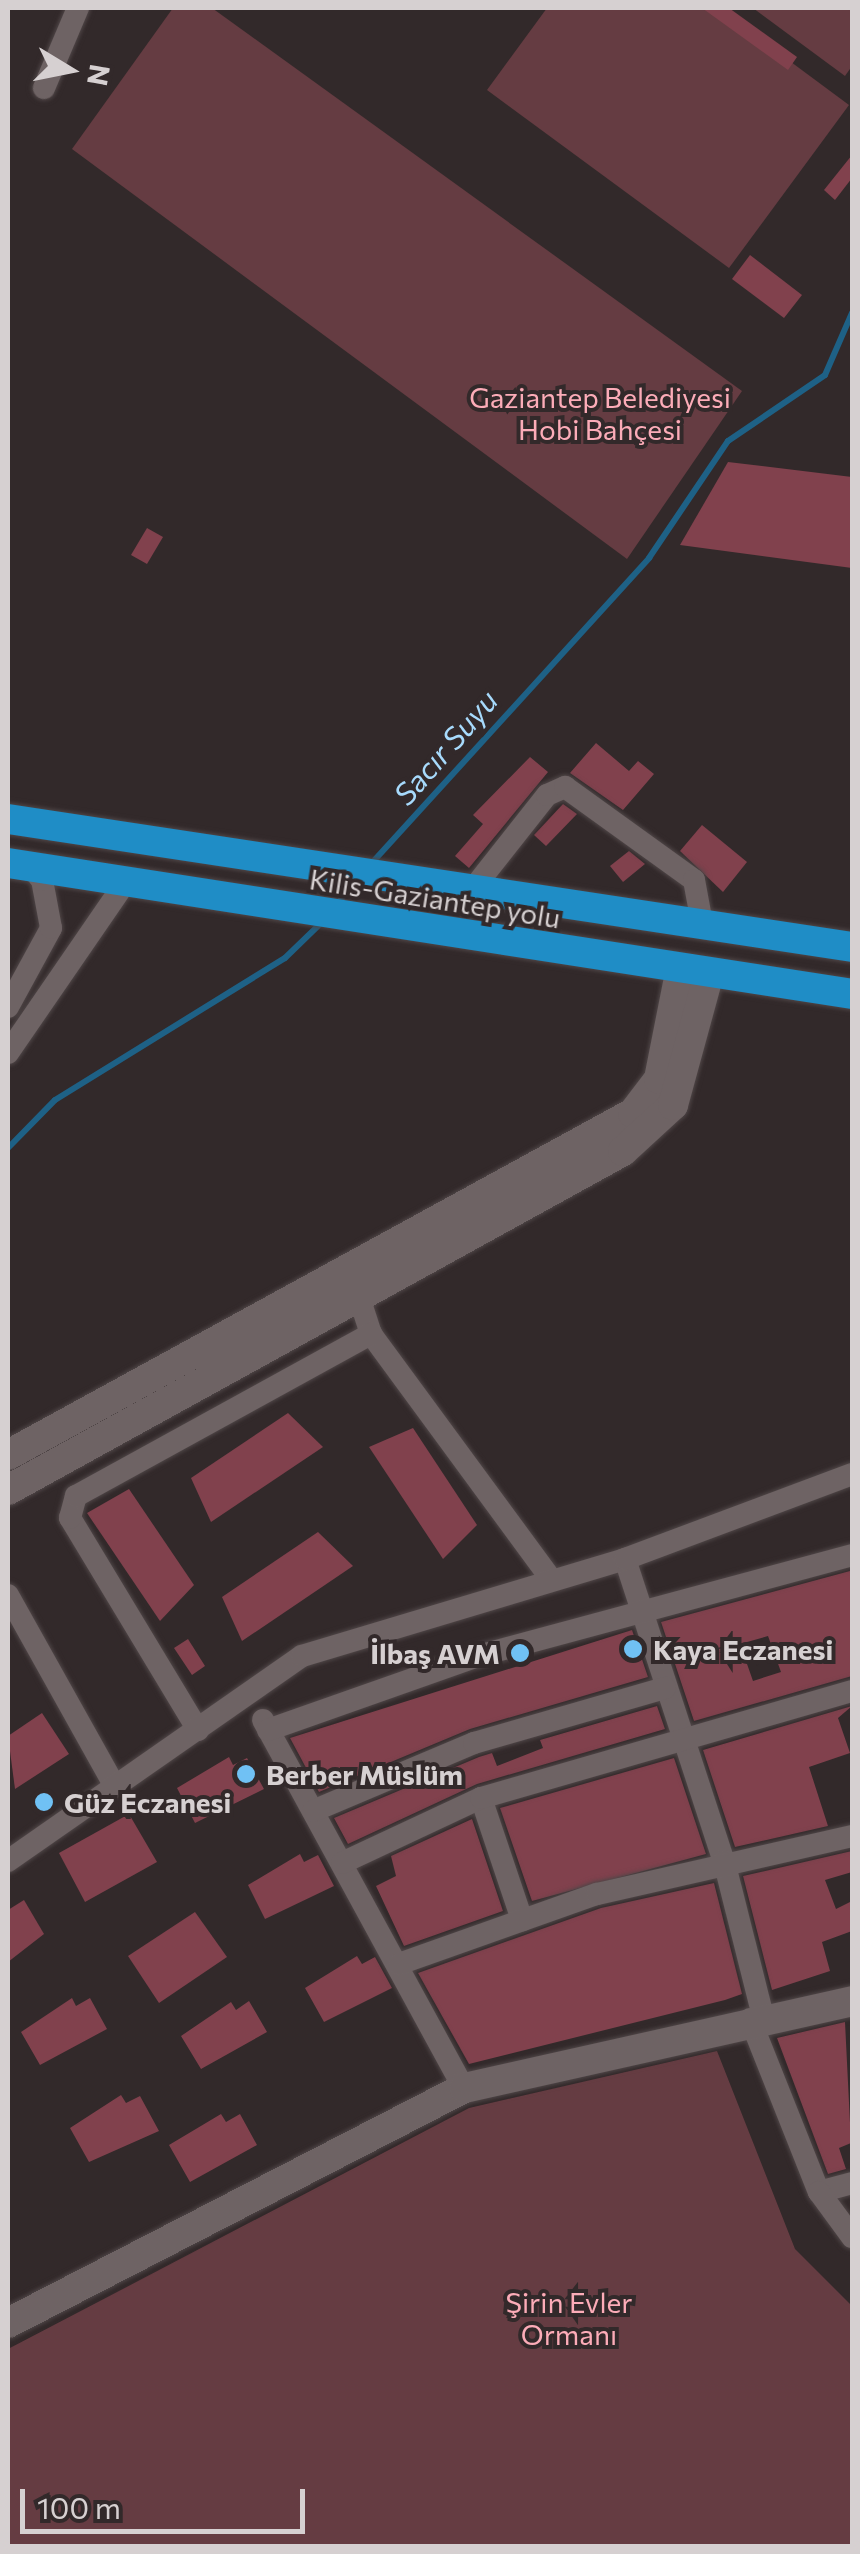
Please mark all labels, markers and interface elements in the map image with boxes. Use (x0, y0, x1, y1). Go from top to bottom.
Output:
north arrow (20, 20, 120, 120)
text: N (81, 62, 118, 89)
park label: Gaziantep Belediyesi Hobi Bahçesi (469, 380, 731, 446)
water label: Sacır Suyu (385, 682, 505, 812)
street label: Kilis-Gaziantep yolu (307, 862, 563, 934)
place label: Kaya Eczanesi (653, 1632, 833, 1666)
place label: İlbaş AVM (370, 1636, 500, 1670)
marker: Kaya Eczanesi (622, 1638, 644, 1660)
marker: İlbaş AVM (509, 1642, 531, 1664)
place label: Berber Müslüm (266, 1757, 463, 1791)
marker: Berber Müslüm (235, 1763, 257, 1785)
place label: Güz Eczanesi (64, 1785, 231, 1819)
marker: Güz Eczanesi (33, 1791, 55, 1813)
park label: Şirin Evler Ormanı (505, 2285, 633, 2351)
scale bar (25, 2469, 310, 2531)
text: 100 m (37, 2488, 121, 2525)

